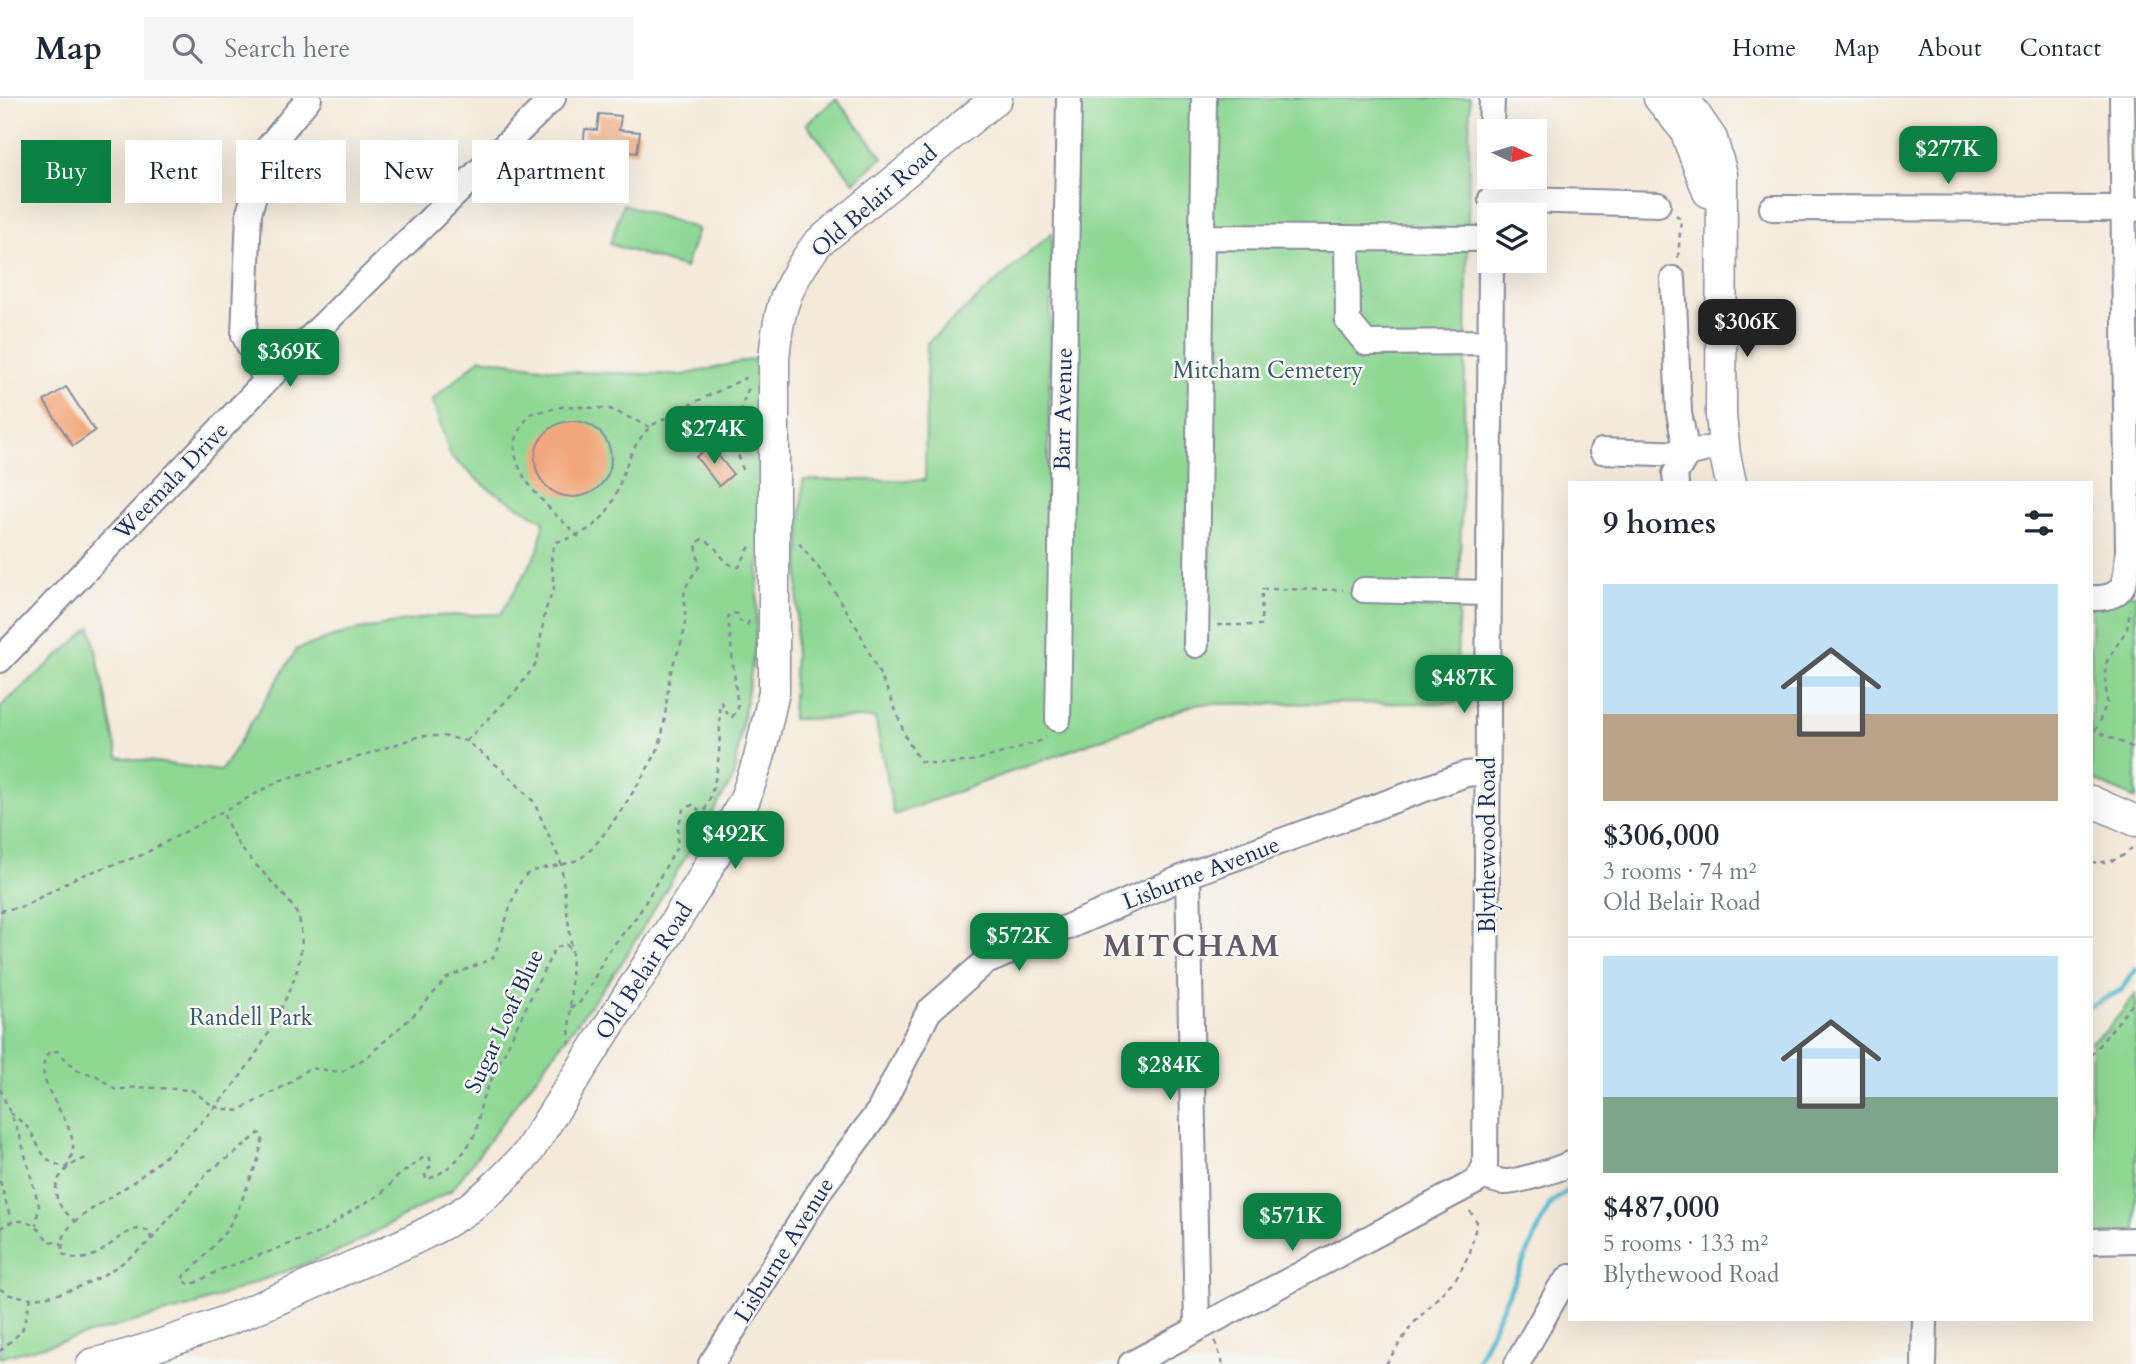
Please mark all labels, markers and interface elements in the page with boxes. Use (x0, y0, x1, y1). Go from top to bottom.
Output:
search box (144, 17, 634, 80)
text: Map (35, 26, 102, 71)
icon: search (168, 29, 206, 67)
text: Search here (224, 31, 350, 66)
text: Home (1732, 32, 1796, 65)
text: Map (1834, 32, 1880, 65)
text: About (1918, 32, 1982, 65)
text: Contact (2020, 32, 2101, 65)
north arrow (1477, 119, 1547, 189)
map controls (1477, 119, 1547, 273)
pin: $277K (1899, 126, 1997, 186)
text: $277K (1915, 133, 1981, 164)
street label: Old Belair Road (804, 137, 944, 264)
chip: Buy (21, 140, 111, 203)
chip: Rent (125, 140, 222, 203)
chip: Filters (236, 140, 346, 203)
chip: New (360, 140, 458, 203)
chip: Apartment (472, 140, 629, 203)
button: layers (1477, 203, 1547, 273)
pin: $306K (1698, 300, 1796, 359)
text: $306K (1714, 306, 1780, 337)
pin: $369K (241, 330, 339, 389)
text: $369K (257, 336, 323, 367)
street label: Barr Avenue (1046, 347, 1080, 471)
park label: Mitcham Cemetery (1173, 355, 1363, 386)
pin: $274K (665, 406, 763, 466)
text: $274K (681, 413, 747, 444)
street label: Weemala Drive (106, 415, 235, 548)
text: 9 homes (1603, 503, 1716, 544)
icon: filters (2020, 504, 2058, 542)
icon: home (1768, 629, 1894, 755)
pin: $487K (1415, 656, 1513, 715)
text: $487K (1431, 662, 1497, 693)
street label: Blythewood Road (1472, 756, 1503, 933)
pin: $492K (686, 812, 784, 871)
text: $306,000 (1603, 815, 1719, 856)
text: $492K (702, 818, 768, 849)
street label: Lisburne Avenue (1118, 829, 1284, 917)
text: 3 rooms · 74 m² (1603, 856, 1756, 887)
text: Old Belair Road (1603, 887, 1761, 918)
street label: Old Belair Road (588, 896, 700, 1046)
pin: $572K (970, 914, 1068, 973)
text: $572K (986, 920, 1052, 951)
district label: MITCHAM (1103, 926, 1281, 967)
street label: Sugar Loaf Blue (457, 944, 551, 1098)
icon: home (1768, 1001, 1894, 1127)
park label: Randell Park (189, 1002, 314, 1033)
pin: $284K (1121, 1042, 1219, 1102)
text: $284K (1137, 1049, 1203, 1080)
street label: Lisburne Avenue (727, 1172, 841, 1328)
text: $487,000 (1603, 1187, 1719, 1228)
pin: $571K (1243, 1194, 1341, 1253)
text: $571K (1259, 1200, 1325, 1231)
text: 5 rooms · 133 m² (1603, 1228, 1768, 1259)
text: Blythewood Road (1603, 1259, 1779, 1290)

